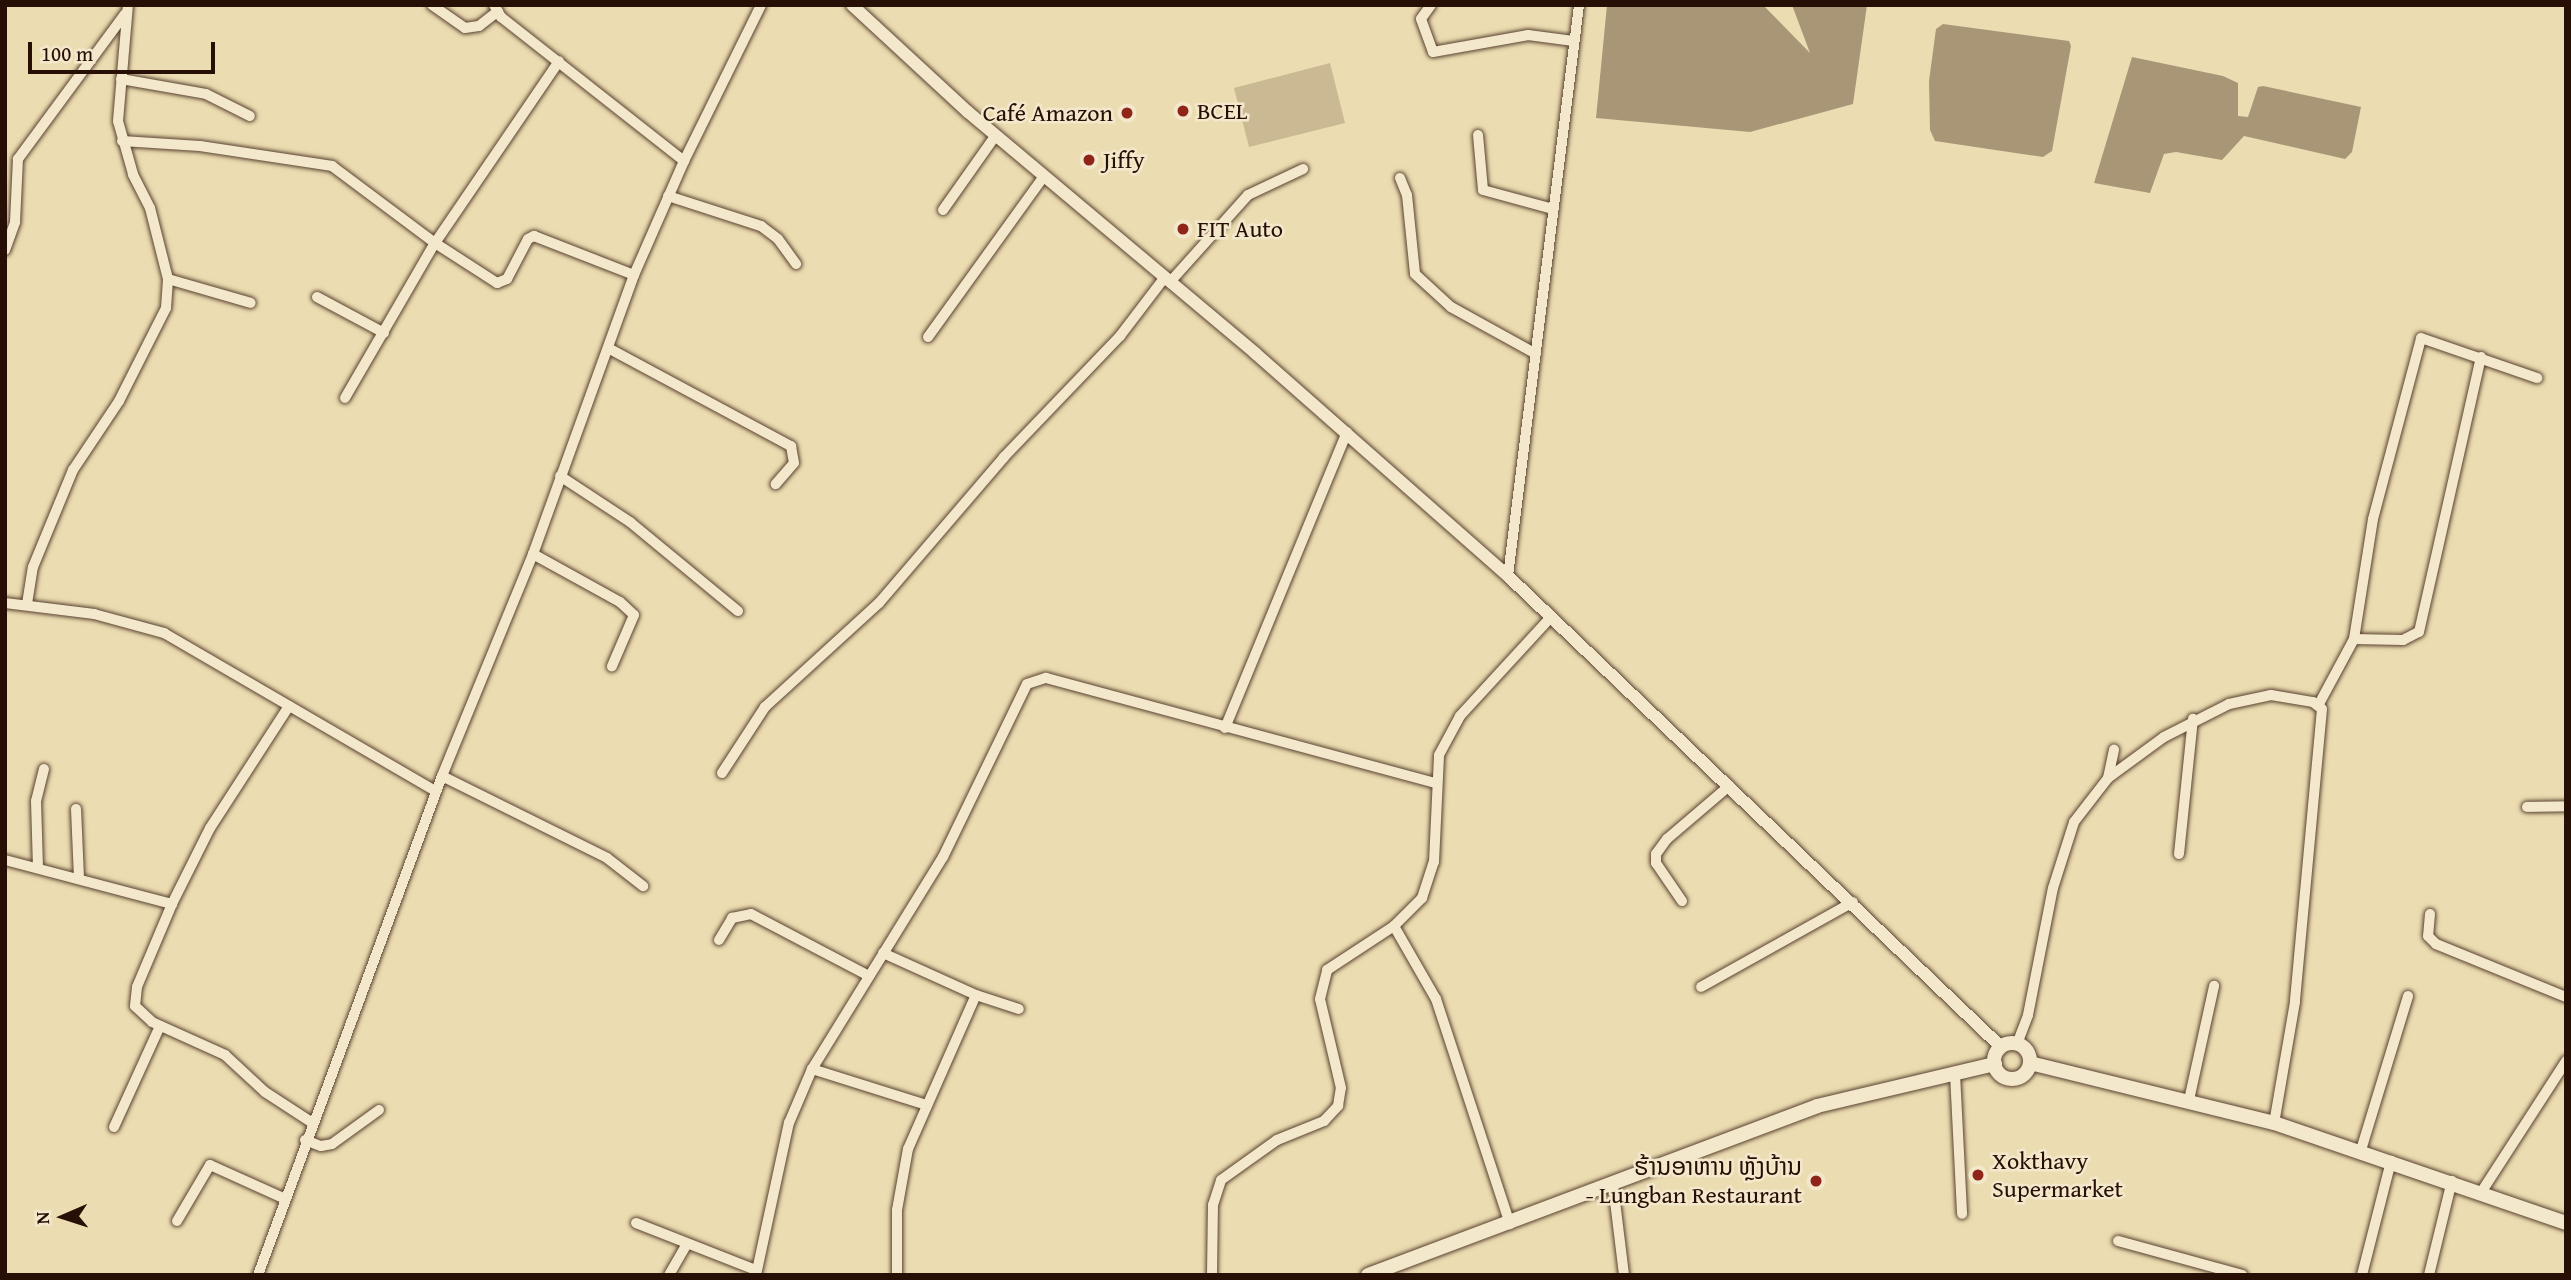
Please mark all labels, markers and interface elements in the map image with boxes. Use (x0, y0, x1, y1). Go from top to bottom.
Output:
scale bar (32, 28, 219, 72)
text: 100 m (41, 38, 93, 69)
place label: BCEL (1197, 97, 1247, 125)
place label: Café Amazon (983, 99, 1113, 127)
marker: BCEL (1175, 103, 1191, 119)
marker: Café Amazon (1119, 105, 1135, 121)
place label: Jiffy (1103, 146, 1145, 174)
marker: Jiffy (1081, 152, 1097, 168)
place label: FIT Auto (1197, 215, 1283, 243)
marker: FIT Auto (1175, 221, 1191, 237)
place label: Xokthavy Supermarket (1992, 1147, 2123, 1203)
place label: ຮ້ານອາຫານ ຫຼັງບ້ານ - Lungban Restaurant (1585, 1153, 1802, 1209)
marker: Xokthavy Supermarket (1970, 1167, 1986, 1183)
marker: ຮ້ານອາຫານ ຫຼັງບ້ານ - Lungban Restaurant (1808, 1173, 1824, 1189)
north arrow (28, 1182, 98, 1252)
text: N (28, 1211, 56, 1225)

